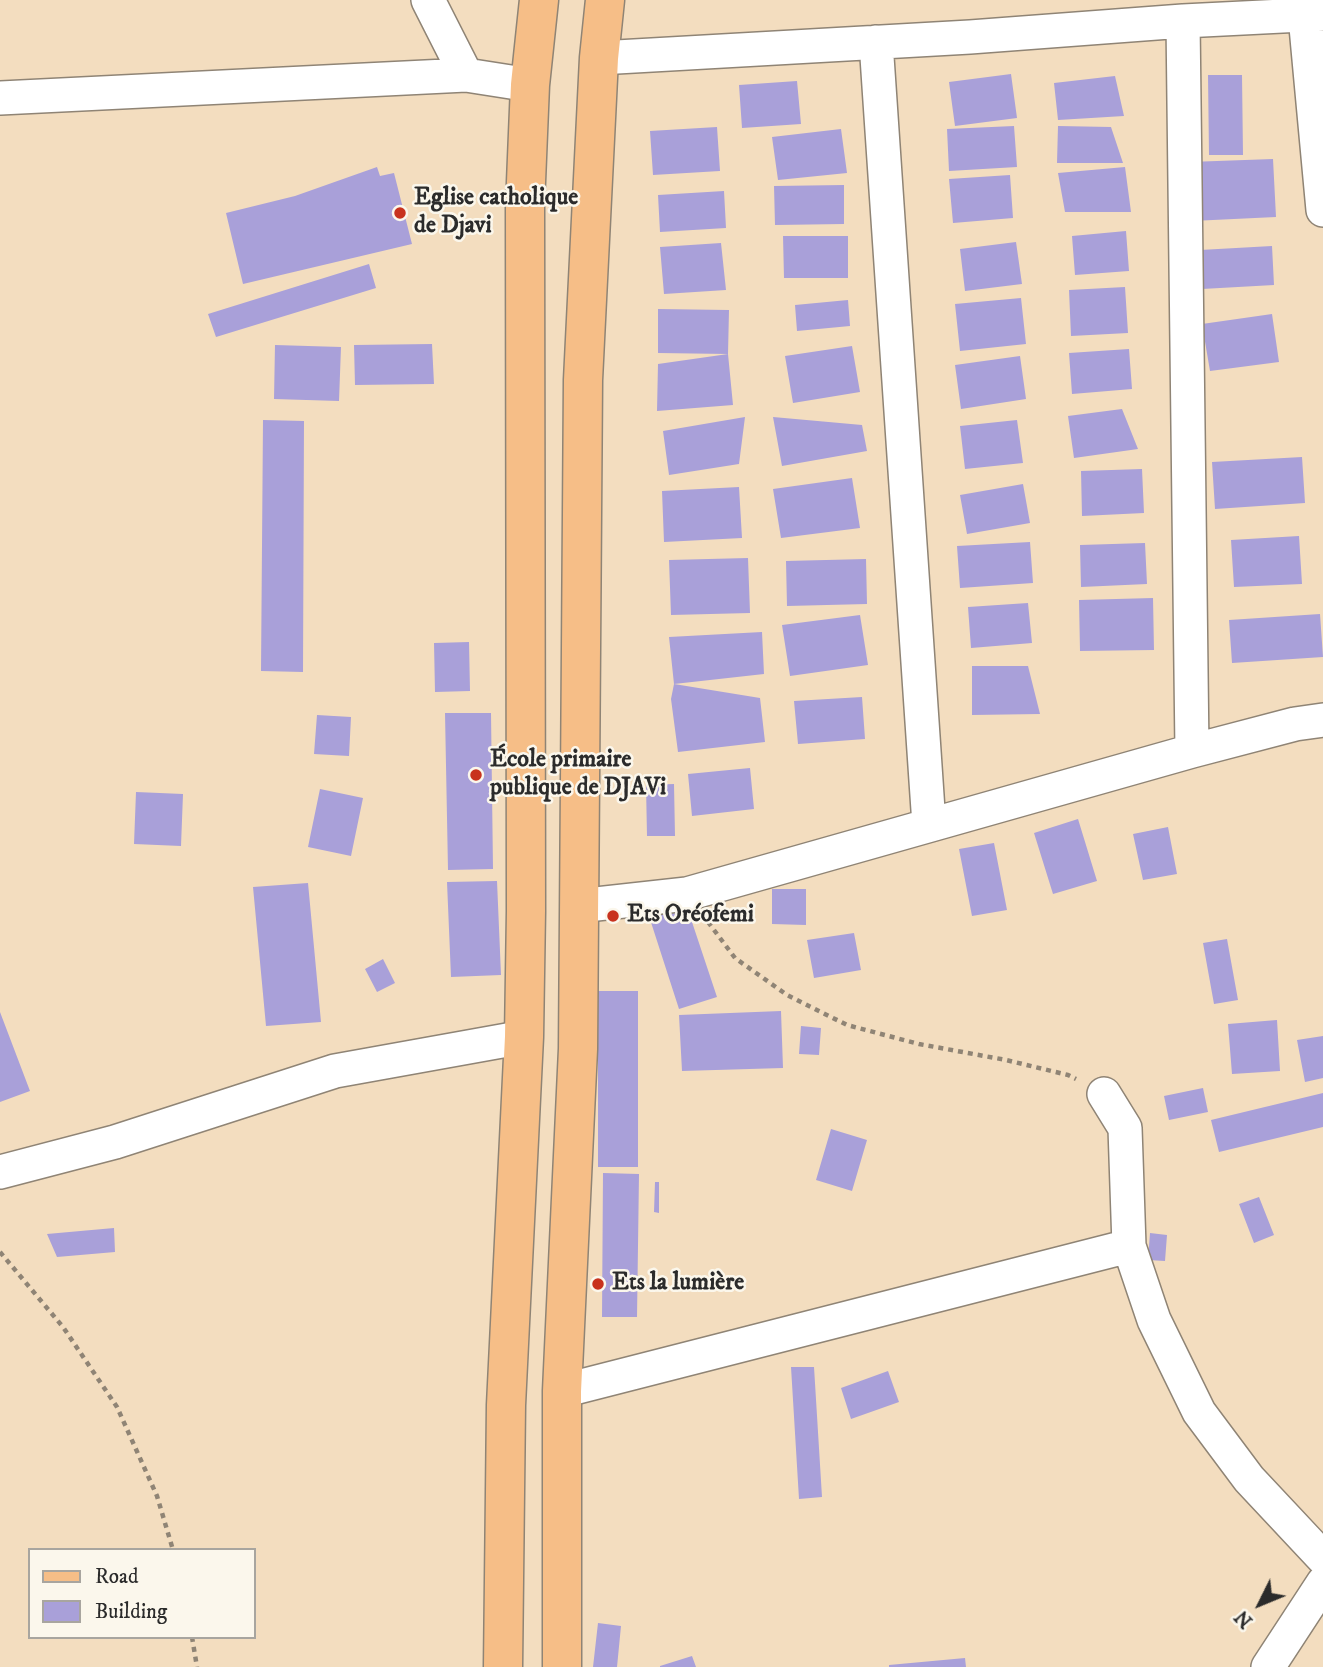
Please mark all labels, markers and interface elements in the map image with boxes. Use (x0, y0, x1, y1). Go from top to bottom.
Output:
place label: Eglise catholique de Djavi (414, 185, 578, 241)
marker: Eglise catholique de Djavi (392, 205, 408, 221)
place label: École primaire publique de DJAVi (490, 747, 666, 803)
marker: École primaire publique de DJAVi (468, 767, 484, 783)
place label: Ets Oréofemi (627, 902, 754, 930)
marker: Ets Oréofemi (605, 908, 621, 924)
place label: Ets la lumière (612, 1270, 744, 1298)
marker: Ets la lumière (590, 1276, 606, 1292)
legend (28, 1548, 256, 1639)
text: Road (95, 1564, 139, 1590)
north arrow (1225, 1569, 1295, 1639)
text: Building (95, 1599, 167, 1625)
text: N (1231, 1605, 1258, 1632)

